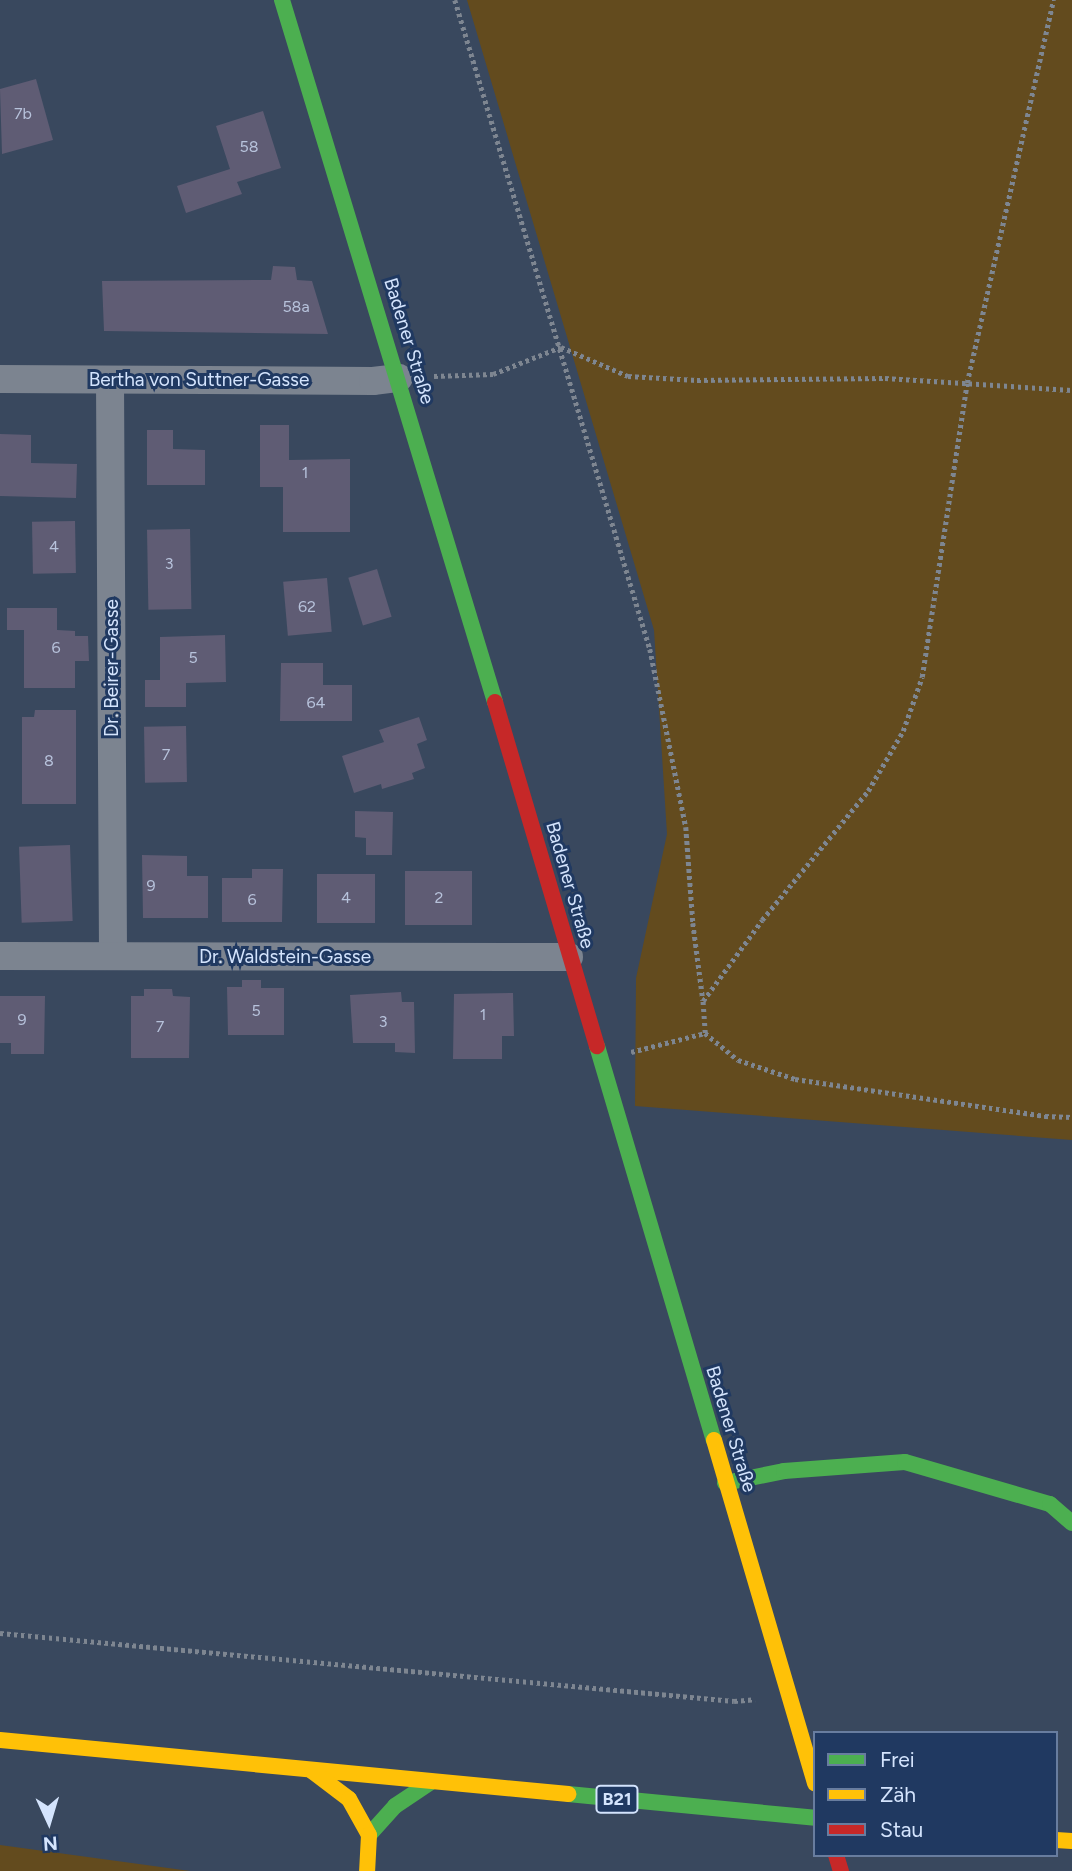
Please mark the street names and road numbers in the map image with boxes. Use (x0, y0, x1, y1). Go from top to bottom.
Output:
street label: Badener Straße (379, 275, 439, 407)
street label: Bertha von Suttner-Gasse (89, 369, 309, 391)
street label: Dr. Beirer-Gasse (101, 599, 123, 737)
street label: Badener Straße (541, 819, 599, 951)
street label: Dr. Waldstein-Gasse (199, 946, 371, 968)
street label: Badener Straße (701, 1363, 761, 1495)
road number: B21 (594, 1784, 640, 1814)

